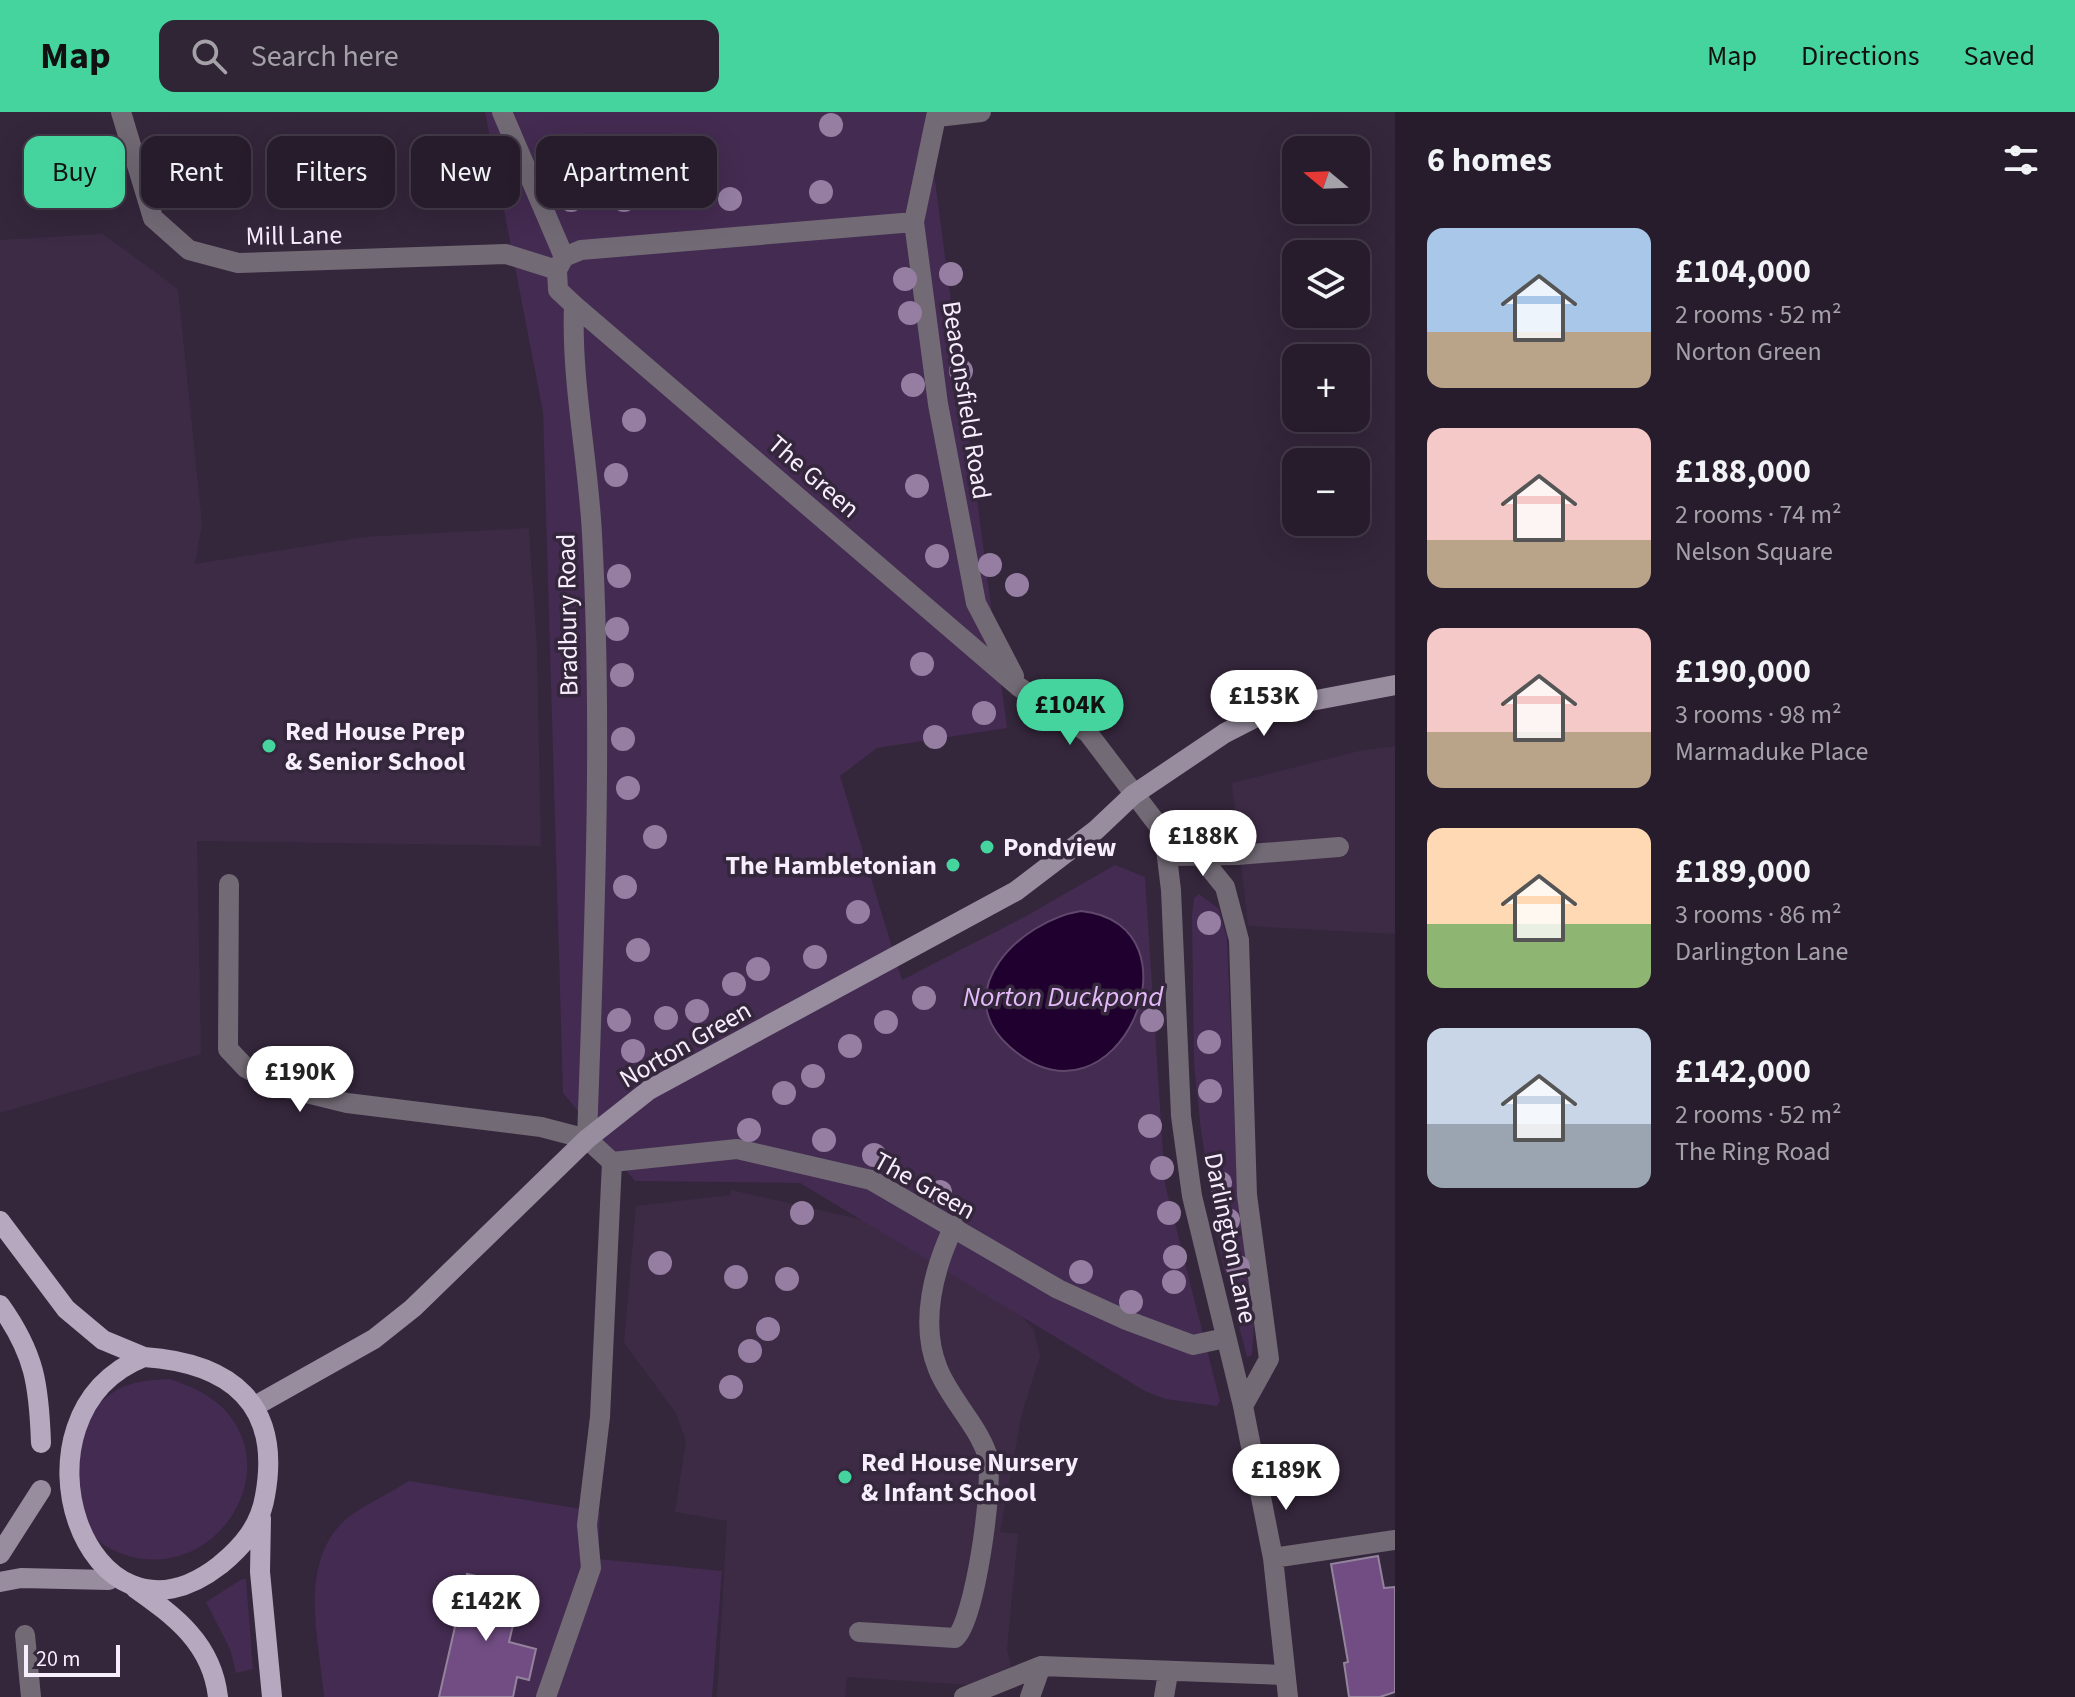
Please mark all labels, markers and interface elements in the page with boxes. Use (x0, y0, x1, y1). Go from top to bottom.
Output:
search box (159, 20, 719, 92)
text: Map (40, 29, 111, 83)
icon: search (187, 34, 231, 78)
text: Search here (251, 35, 399, 78)
text: Map (1707, 36, 1757, 76)
text: Directions (1801, 36, 1920, 76)
text: Saved (1964, 36, 2035, 76)
chip: Buy (24, 136, 125, 208)
chip: Rent (141, 136, 251, 208)
chip: Filters (267, 136, 395, 208)
chip: New (411, 136, 520, 208)
chip: Apartment (536, 136, 717, 208)
north arrow (1282, 136, 1370, 224)
map controls (1282, 136, 1370, 536)
text: 6 homes (1427, 136, 1552, 185)
icon: filters (1999, 138, 2043, 182)
street label: Mill Lane (245, 216, 343, 255)
button: layers (1282, 240, 1370, 328)
text: £104,000 (1675, 247, 1811, 296)
icon: home (1491, 260, 1587, 356)
text: 2 rooms · 52 m² (1675, 296, 1842, 333)
street label: Beaconsfield Road (933, 298, 1000, 502)
text: Norton Green (1675, 333, 1822, 370)
button: + (1282, 344, 1370, 432)
street label: The Green (760, 426, 868, 527)
text: £188,000 (1675, 447, 1811, 496)
button: − (1282, 448, 1370, 536)
icon: home (1491, 460, 1587, 556)
text: 2 rooms · 74 m² (1675, 496, 1842, 533)
street label: Bradbury Road (548, 533, 587, 697)
text: Nelson Square (1675, 533, 1833, 570)
text: £190,000 (1675, 647, 1811, 696)
icon: home (1491, 660, 1587, 756)
pin: £153K (1208, 670, 1320, 738)
text: £153K (1229, 677, 1299, 714)
pin: £104K (1014, 679, 1126, 747)
text: £104K (1035, 686, 1105, 723)
text: 3 rooms · 98 m² (1675, 696, 1842, 733)
place label: Red House Prep & Senior School (285, 713, 466, 780)
text: Marmaduke Place (1675, 733, 1868, 770)
marker: Red House Prep & Senior School (260, 737, 278, 755)
pin: £188K (1147, 810, 1259, 878)
text: £188K (1168, 817, 1238, 854)
place label: Pondview (1003, 829, 1116, 866)
marker: Pondview (978, 838, 996, 856)
place label: The Hambletonian (725, 847, 937, 884)
text: £189,000 (1675, 847, 1811, 896)
marker: The Hambletonian (944, 856, 962, 874)
icon: home (1491, 860, 1587, 956)
text: 3 rooms · 86 m² (1675, 896, 1842, 933)
text: Darlington Lane (1675, 933, 1848, 970)
water label: Norton Duckpond (963, 977, 1164, 1017)
street label: Norton Green (612, 992, 758, 1097)
pin: £190K (244, 1046, 356, 1114)
text: £142,000 (1675, 1047, 1811, 1096)
text: £190K (265, 1053, 335, 1090)
icon: home (1491, 1060, 1587, 1156)
text: 2 rooms · 52 m² (1675, 1096, 1842, 1133)
text: The Ring Road (1675, 1133, 1831, 1170)
street label: The Green (867, 1142, 982, 1229)
street label: Darlington Lane (1194, 1150, 1267, 1327)
place label: Red House Nursery & Infant School (861, 1444, 1079, 1511)
pin: £189K (1230, 1444, 1342, 1512)
text: £189K (1251, 1451, 1321, 1488)
marker: Red House Nursery & Infant School (836, 1468, 854, 1486)
pin: £142K (430, 1575, 542, 1643)
text: £142K (451, 1582, 521, 1619)
scale bar (24, 1641, 120, 1677)
text: 20 m (36, 1643, 81, 1675)

